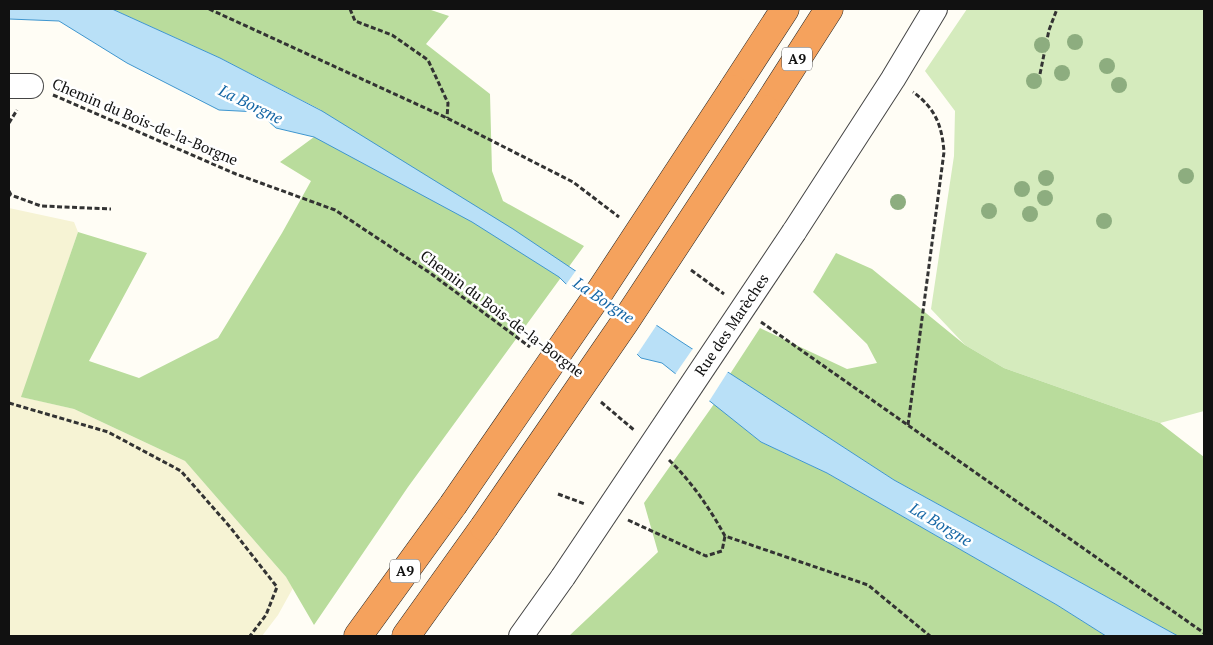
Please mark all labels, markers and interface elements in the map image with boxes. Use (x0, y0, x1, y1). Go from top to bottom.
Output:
road number: A9 (782, 48, 812, 70)
street label: Chemin du Bois-de-la-Borgne (49, 73, 241, 169)
water label: La Borgne (214, 79, 287, 129)
street label: Chemin du Bois-de-la-Borgne (417, 245, 588, 381)
street label: Rue des Marèches (690, 269, 773, 379)
water label: La Borgne (568, 271, 639, 328)
water label: La Borgne (905, 496, 976, 551)
road number: A9 (390, 560, 420, 582)

